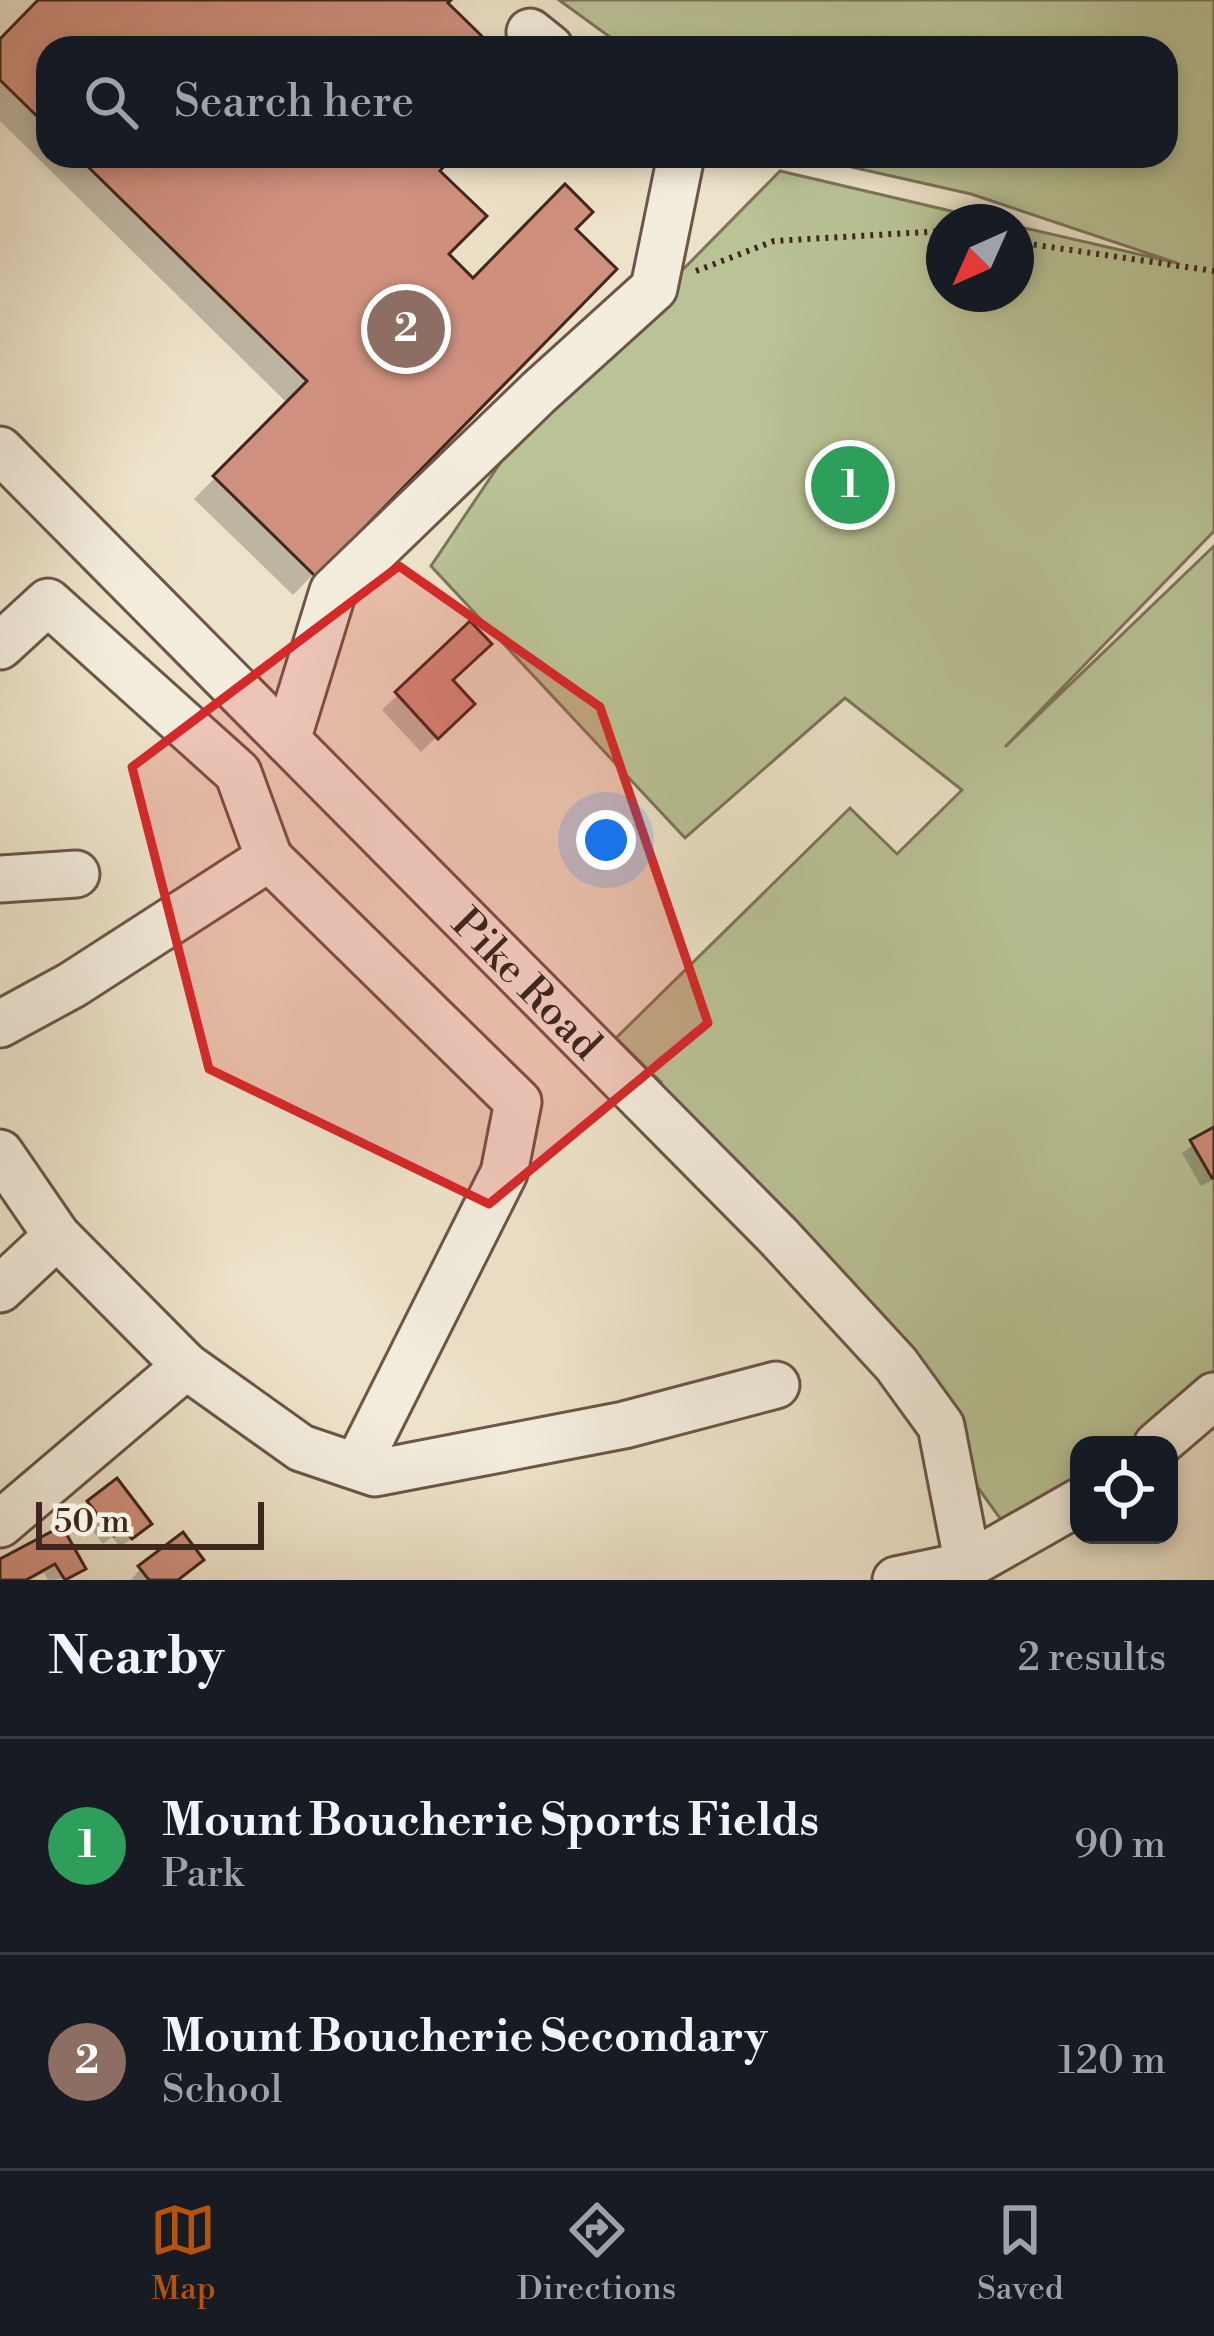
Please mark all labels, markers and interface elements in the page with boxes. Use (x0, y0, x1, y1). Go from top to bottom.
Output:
search box (36, 36, 1178, 168)
icon: search (78, 69, 144, 135)
text: Search here (174, 74, 414, 131)
north arrow (926, 204, 1034, 312)
pin: 2 (367, 284, 445, 374)
pin: 1 (811, 440, 889, 530)
your location (576, 810, 636, 870)
street label: Pike Road (440, 898, 612, 1072)
map controls (1070, 1436, 1178, 1544)
button: locate (1070, 1436, 1178, 1544)
scale bar (36, 1496, 264, 1549)
text: 50 m (54, 1502, 130, 1543)
text: Nearby (48, 1626, 224, 1690)
text: 2 results (1018, 1634, 1166, 1683)
text: Mount Boucherie Sports Fields (162, 1793, 819, 1850)
text: 1 (78, 1821, 96, 1870)
text: 90 m (1074, 1821, 1166, 1870)
text: Park (162, 1850, 243, 1899)
text: Mount Boucherie Secondary (162, 2009, 768, 2066)
text: 2 (75, 2037, 99, 2086)
text: 120 m (1058, 2037, 1166, 2086)
text: School (162, 2066, 282, 2115)
tab: Map (150, 2197, 216, 2310)
tab: Directions (517, 2197, 676, 2310)
tab: Saved (977, 2197, 1064, 2310)

